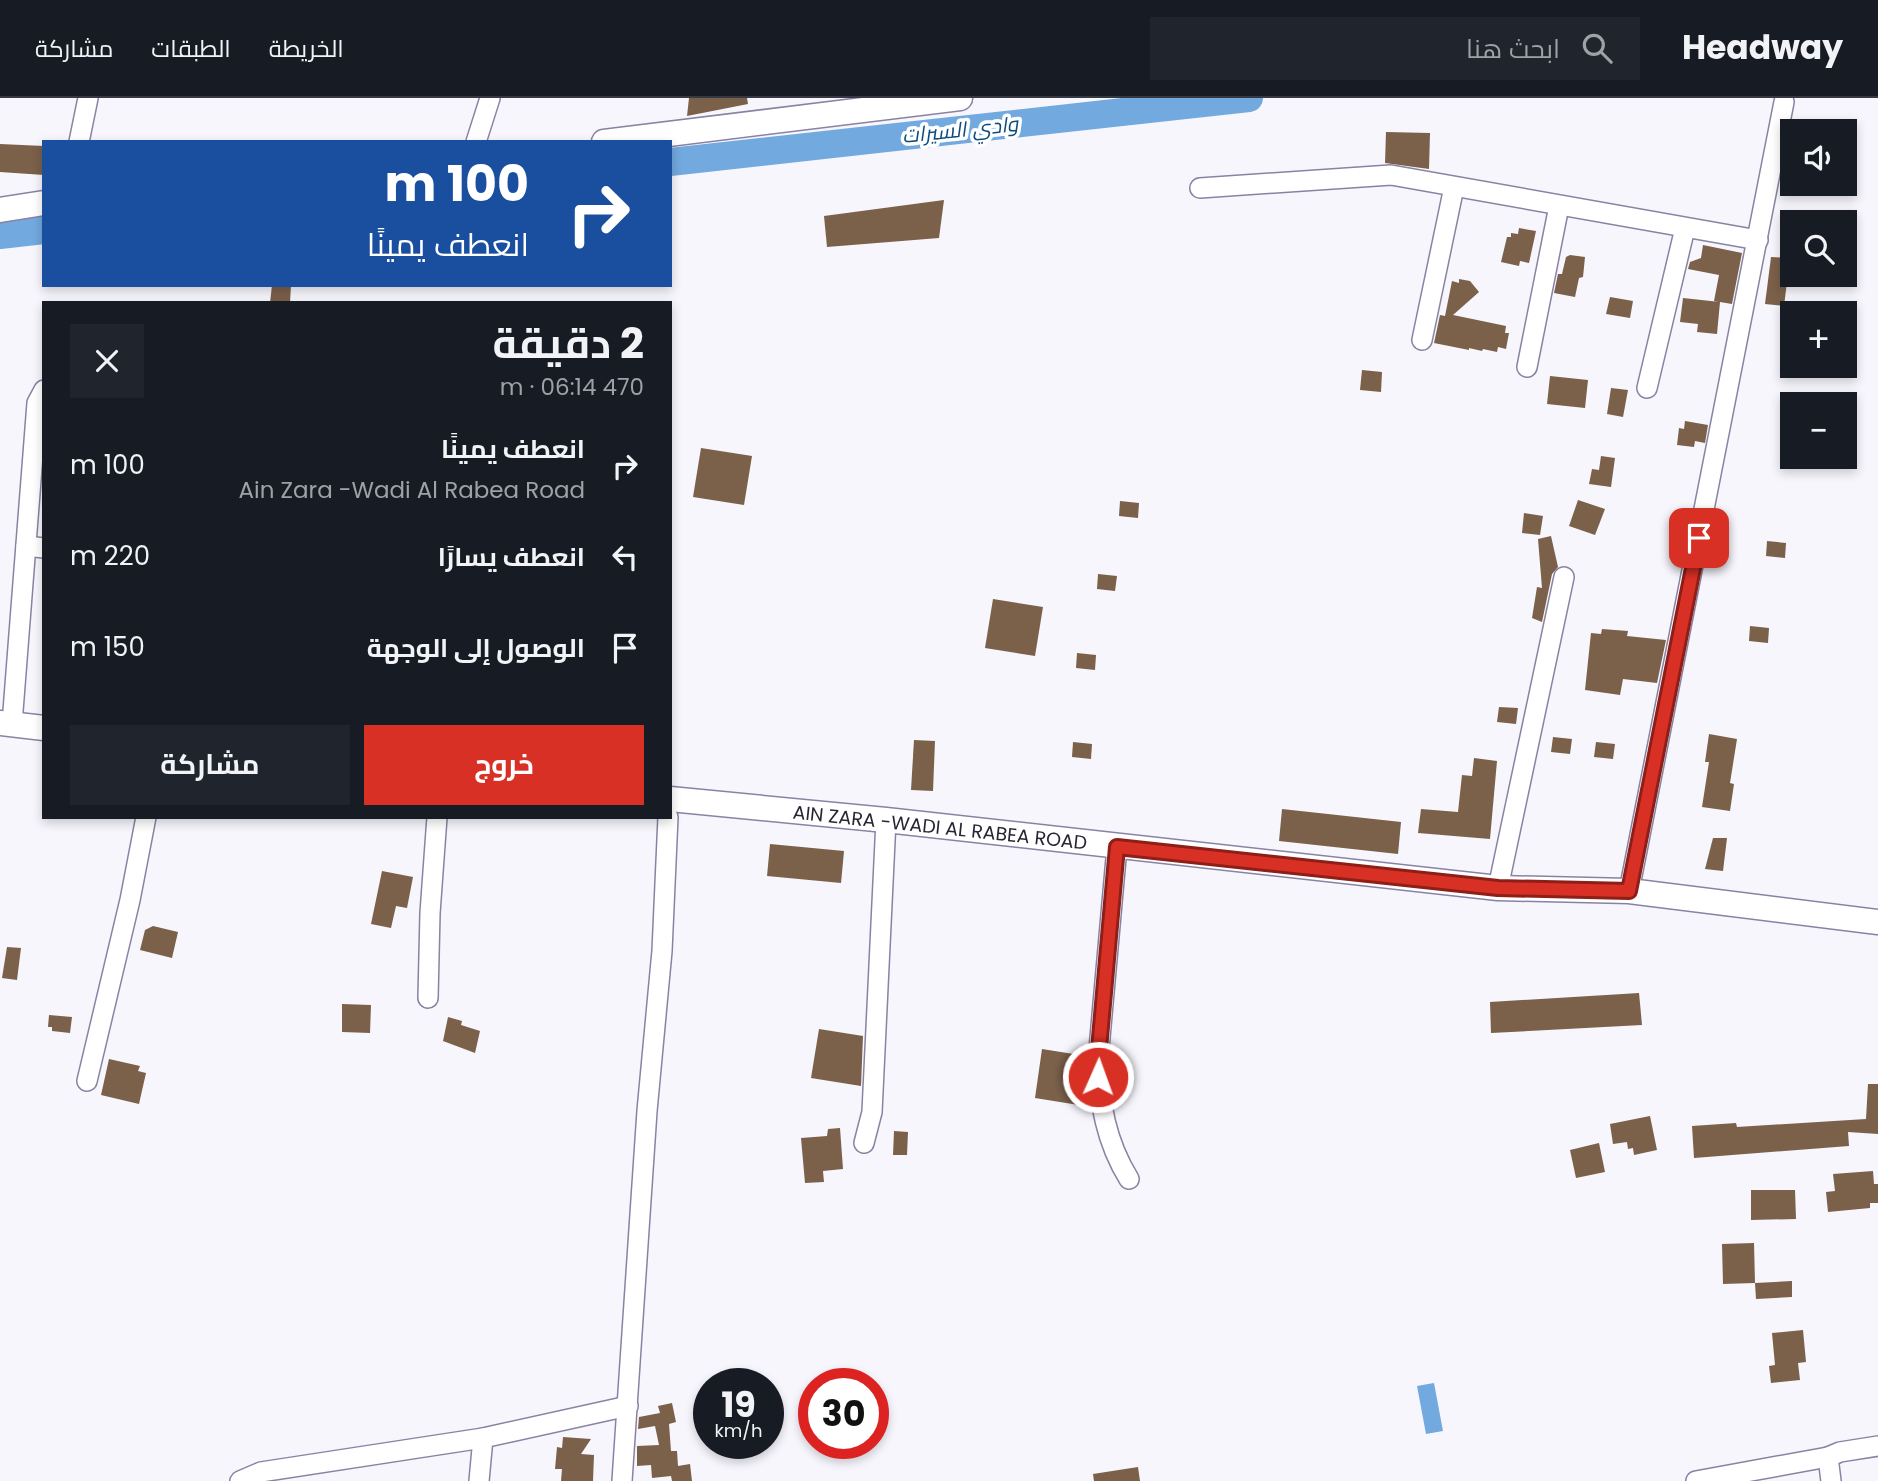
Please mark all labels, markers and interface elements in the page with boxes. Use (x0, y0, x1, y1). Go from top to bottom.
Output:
search box (1150, 17, 1640, 80)
text: Headway (1682, 24, 1843, 71)
icon: search (1578, 29, 1616, 67)
text: ابحث هنا (1466, 31, 1560, 67)
text: مشاركة (35, 32, 113, 65)
text: الطبقات (151, 32, 231, 65)
text: الخريطة (269, 32, 344, 65)
water label: وادي السيرات (900, 109, 1021, 153)
map controls (1780, 119, 1857, 469)
button: sound (1780, 119, 1857, 196)
text: 100 m (384, 150, 529, 218)
icon: right (553, 168, 644, 259)
button: search (1780, 210, 1857, 287)
text: انعطف يمينًا (367, 222, 529, 267)
button: + (1780, 301, 1857, 378)
text: 2 دقيقة (492, 314, 644, 373)
button: close (70, 324, 144, 398)
text: 470 m · 06:14 (500, 371, 644, 403)
button: − (1780, 392, 1857, 469)
text: انعطف يمينًا (441, 431, 585, 467)
text: 100 m (70, 447, 145, 483)
icon: right (606, 447, 644, 485)
text: Ain Zara -Wadi Al Rabea Road (239, 474, 585, 506)
pin (1669, 508, 1729, 568)
icon: arrive (1680, 519, 1718, 557)
text: 220 m (70, 538, 150, 574)
icon: left (606, 538, 644, 576)
text: انعطف يسارًا (438, 539, 585, 575)
text: 150 m (70, 629, 145, 665)
icon: arrive (606, 629, 644, 667)
text: الوصول إلى الوجهة (367, 630, 585, 666)
button: مشاركة (70, 725, 350, 805)
button: خروج (364, 725, 644, 805)
street label: AIN ZARA -WADI AL RABEA ROAD (791, 799, 1088, 856)
position arrow (1061, 1040, 1135, 1114)
speed limit sign: 30 (798, 1368, 889, 1459)
text: 19 (721, 1380, 756, 1429)
text: km/h (715, 1418, 762, 1443)

